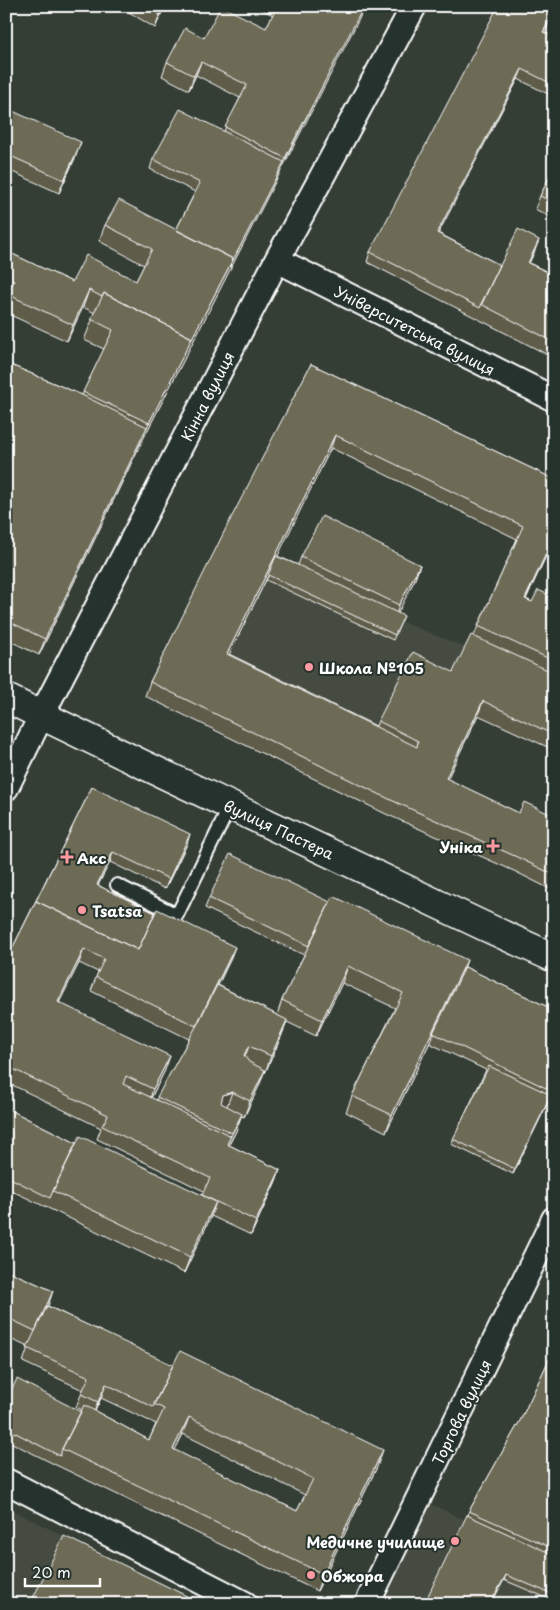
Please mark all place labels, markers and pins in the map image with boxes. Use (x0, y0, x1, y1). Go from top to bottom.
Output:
place label: Школа №105 (319, 656, 424, 679)
marker: Школа №105 (303, 661, 315, 673)
place label: Уніка (439, 835, 483, 858)
marker: Уніка (487, 840, 499, 852)
place label: Акс (77, 846, 107, 869)
marker: Акс (61, 851, 73, 863)
place label: Tsatsa (92, 899, 142, 922)
marker: Tsatsa (76, 904, 88, 916)
place label: Медичне училище (306, 1530, 446, 1553)
marker: Медичне училище (449, 1535, 461, 1547)
place label: Обжора (321, 1564, 384, 1587)
marker: Обжора (305, 1569, 317, 1581)

